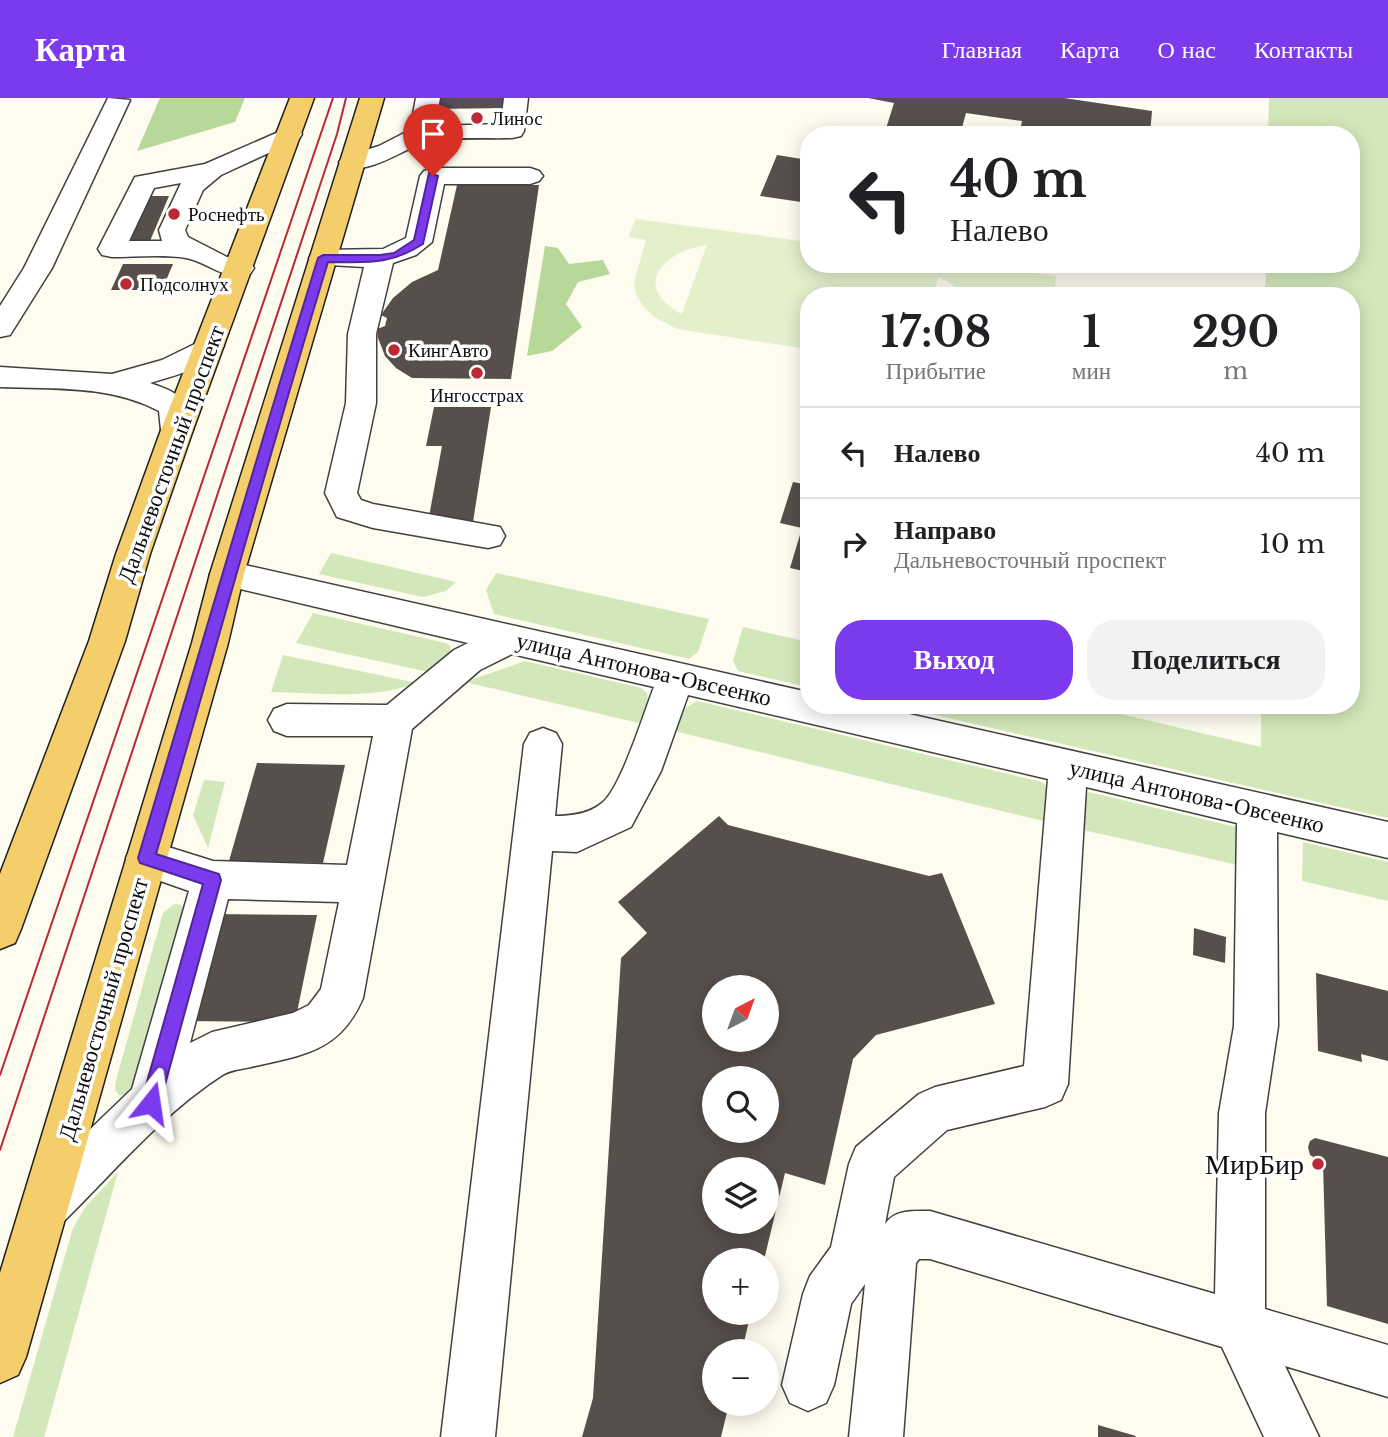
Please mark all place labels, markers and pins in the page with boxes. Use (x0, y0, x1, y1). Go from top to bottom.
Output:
pin (403, 104, 463, 176)
place label: Линос (491, 107, 543, 130)
marker: Линос (469, 110, 485, 126)
place label: Роснефть (188, 203, 265, 226)
marker: Роснефть (166, 206, 182, 222)
place label: Подсолнух (140, 273, 229, 296)
marker: Подсолнух (118, 276, 134, 292)
place label: КингАвто (408, 339, 489, 362)
marker: КингАвто (386, 342, 402, 358)
marker: Ингосстрах (469, 365, 485, 381)
place label: Ингосстрах (430, 384, 525, 407)
place label: МирБир (1205, 1147, 1304, 1182)
marker: МирБир (1310, 1156, 1326, 1172)

